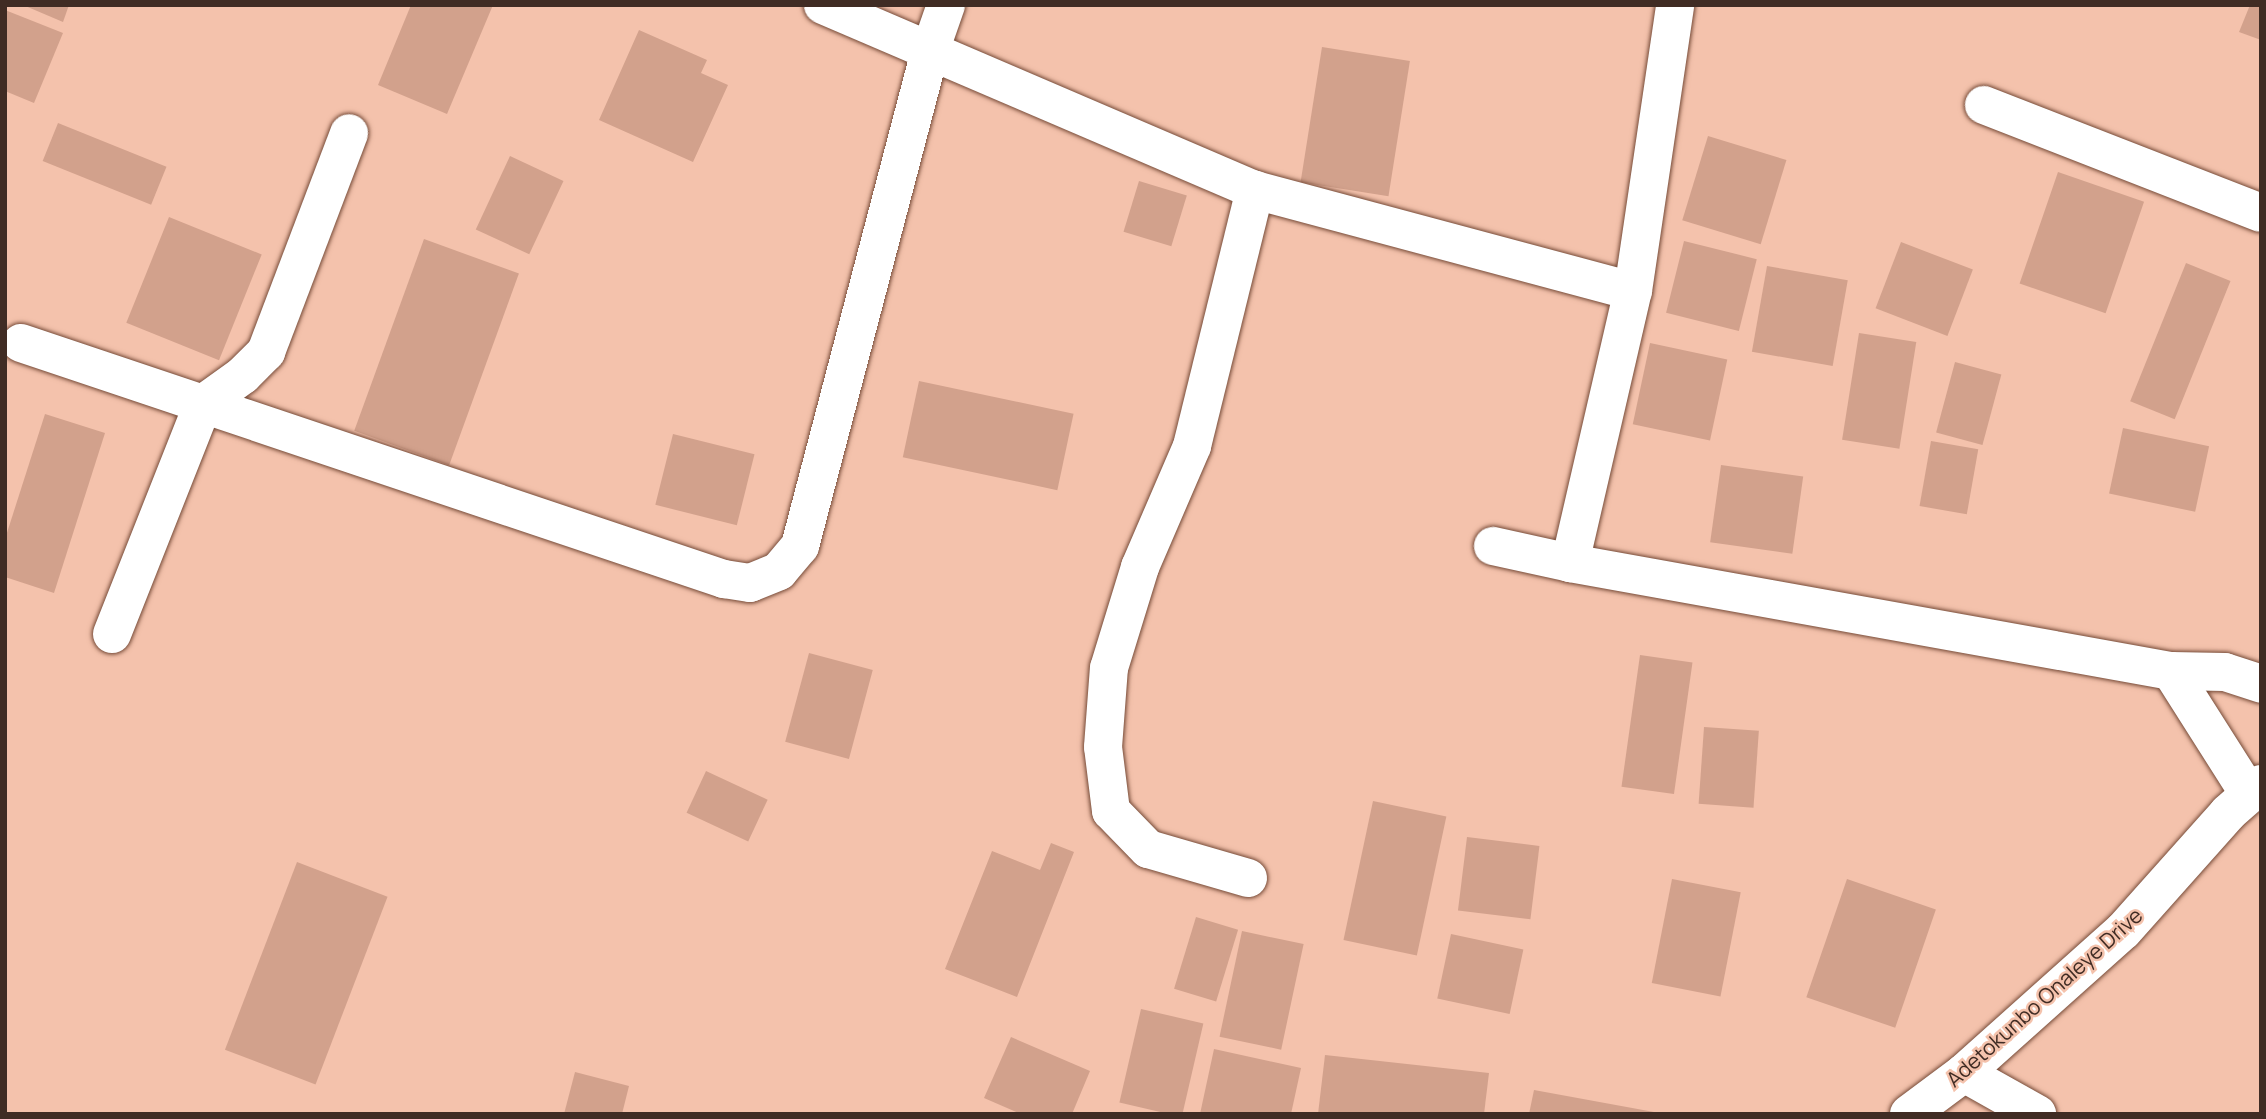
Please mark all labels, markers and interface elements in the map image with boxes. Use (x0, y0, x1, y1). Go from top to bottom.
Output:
street label: Adetokunbo Onaleye Drive (1941, 902, 2147, 1092)

